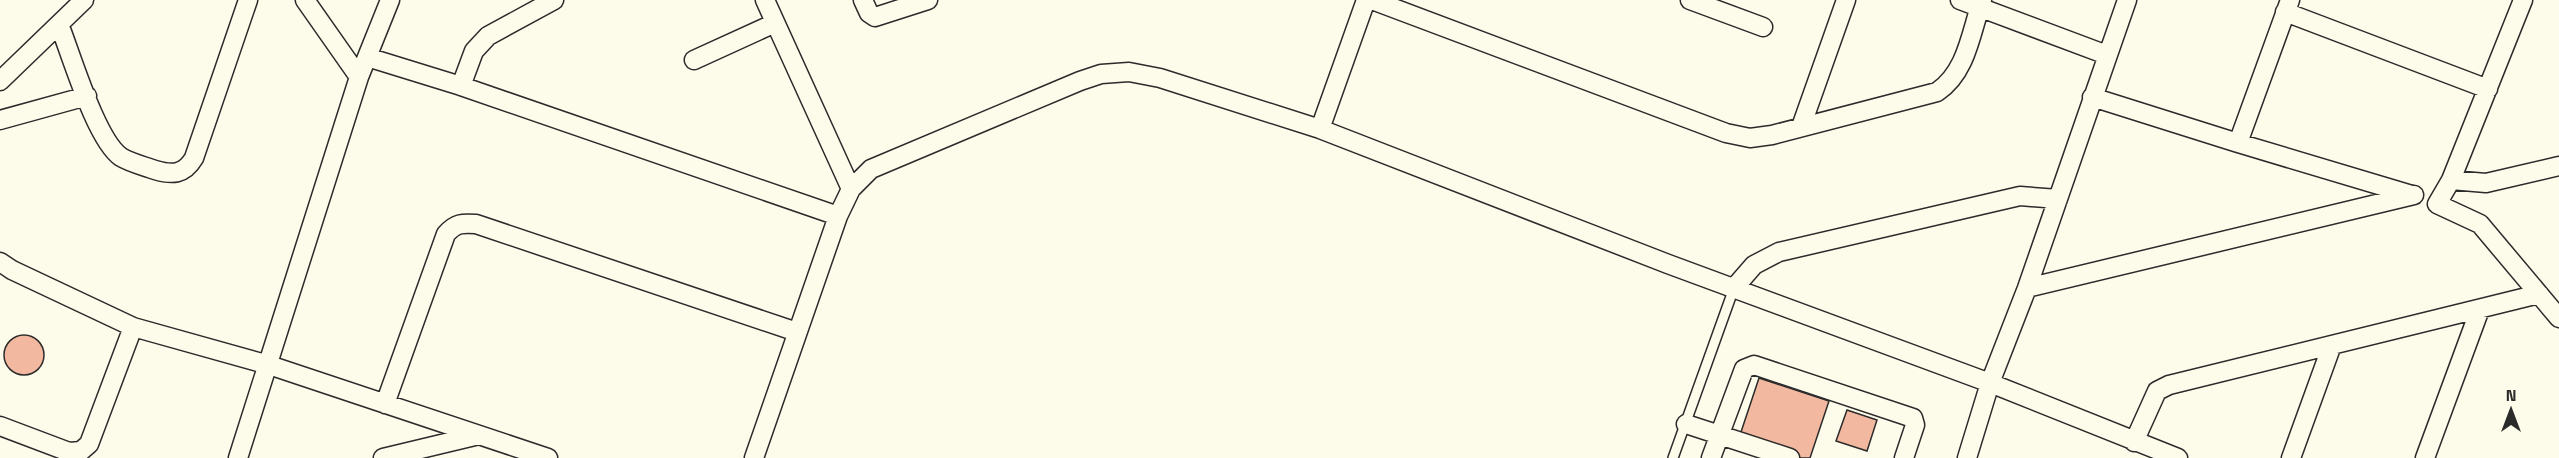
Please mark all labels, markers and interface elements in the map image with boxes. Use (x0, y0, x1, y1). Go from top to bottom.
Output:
north arrow (2481, 380, 2541, 440)
text: N (2506, 385, 2516, 406)

